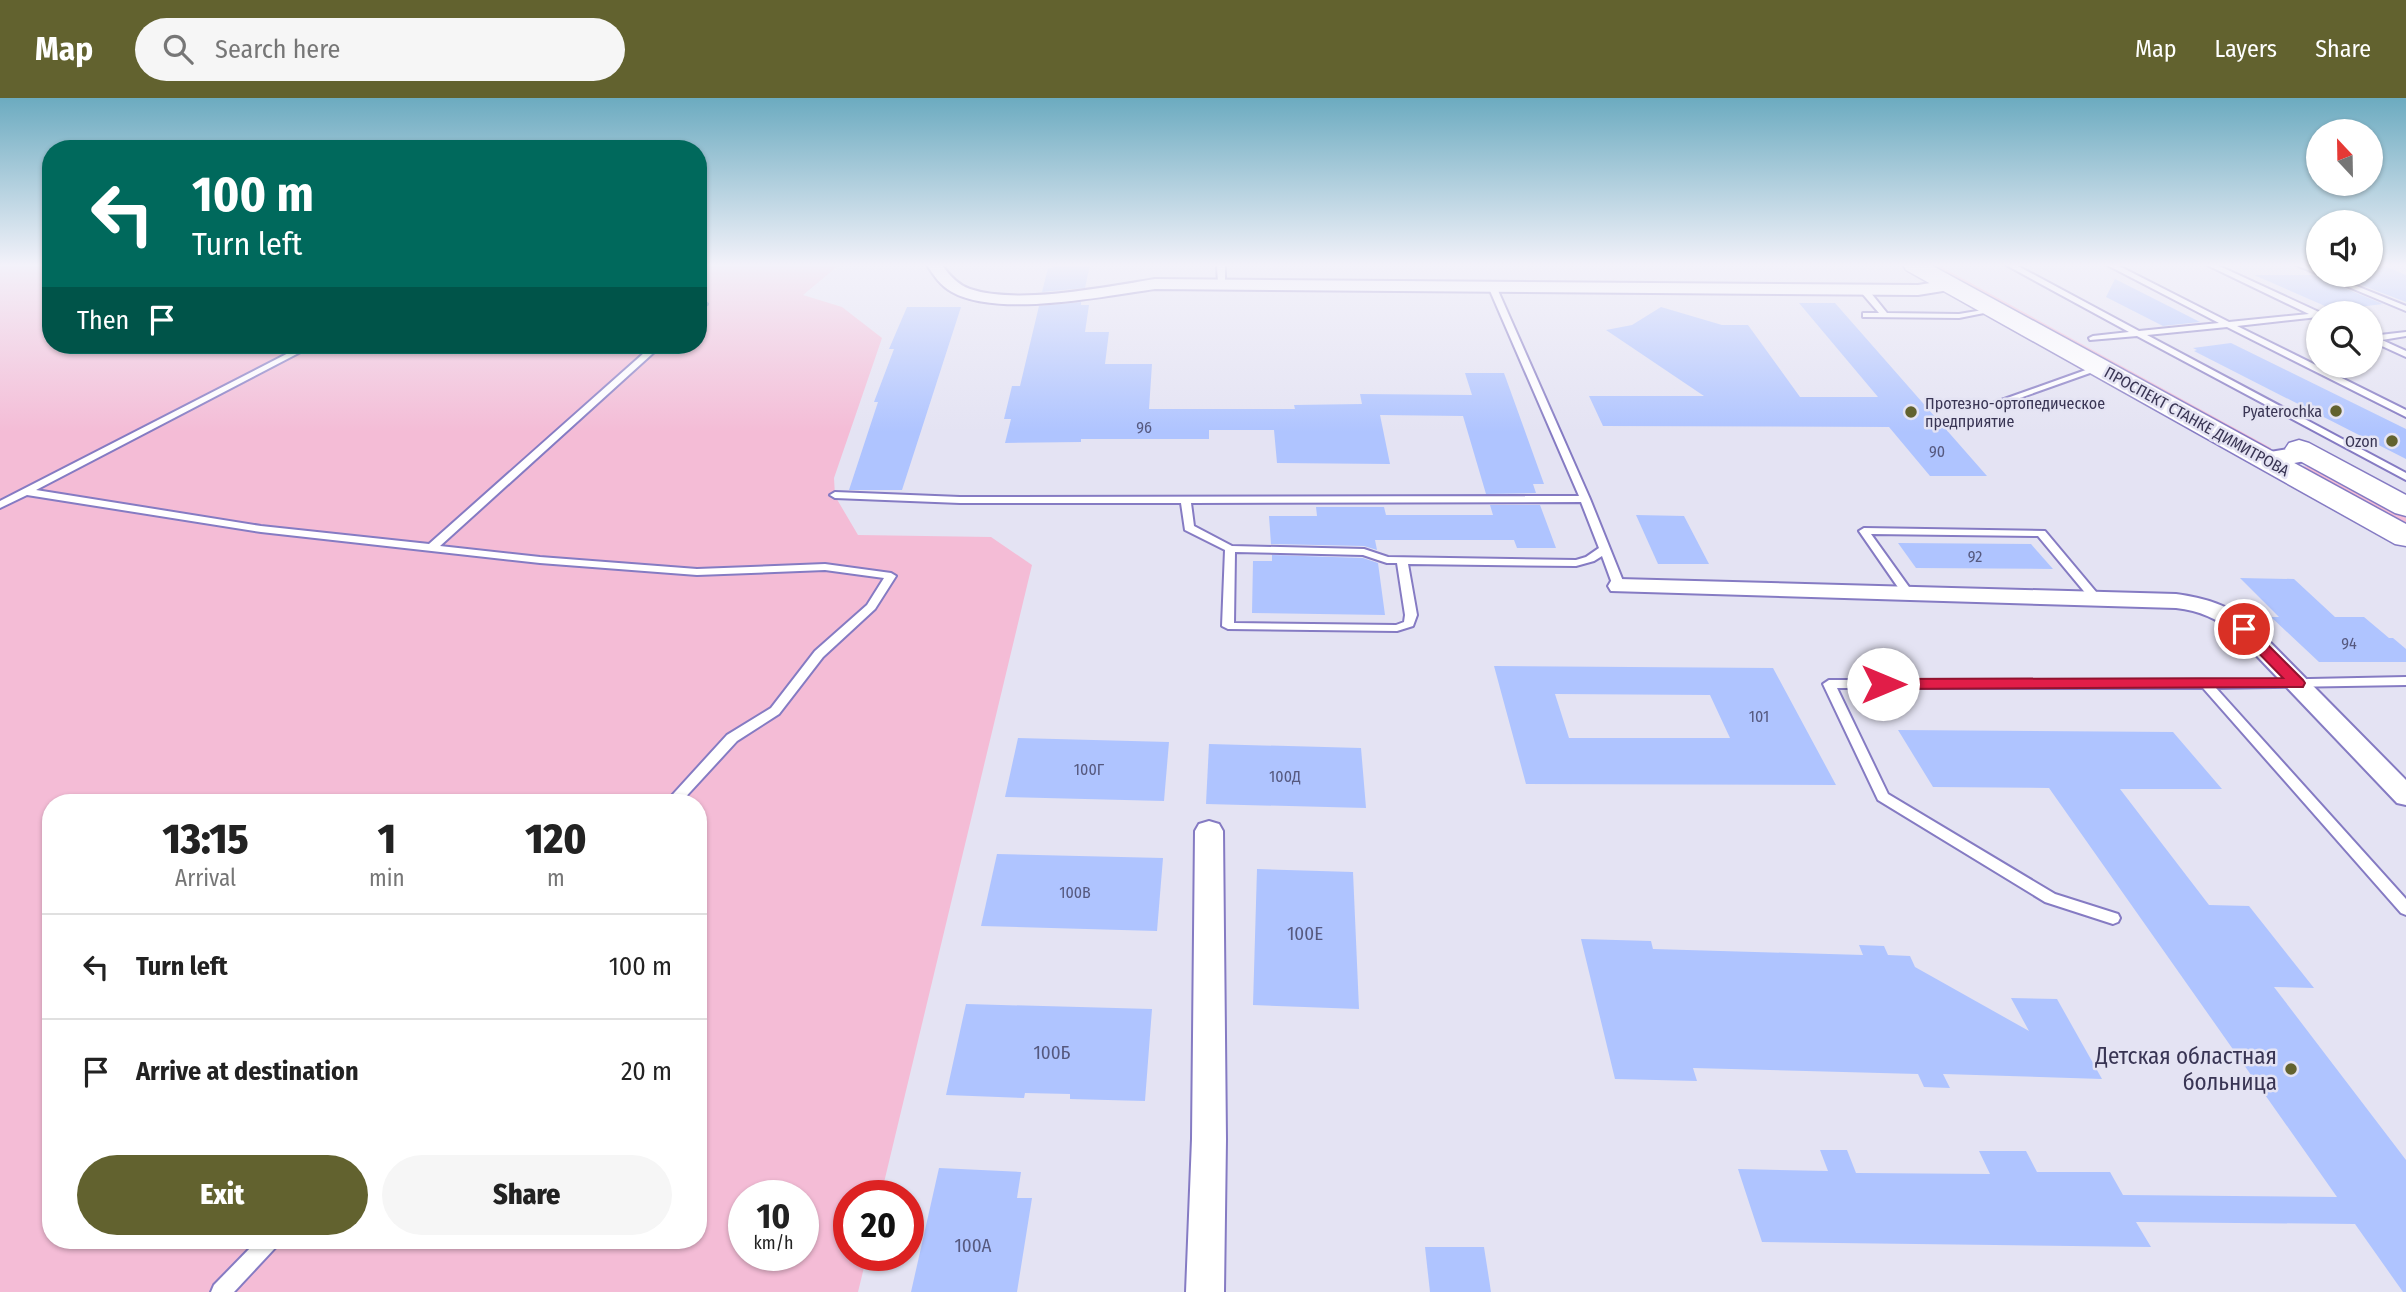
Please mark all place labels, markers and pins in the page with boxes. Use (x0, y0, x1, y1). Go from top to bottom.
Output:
place label: Протезно-ортопедическое предприятие (1925, 394, 2105, 431)
place label: Pyaterochka (2242, 402, 2322, 421)
marker: Pyaterochka (2328, 403, 2344, 419)
marker: Протезно-ортопедическое предприятие (1903, 404, 1919, 420)
place label: Ozon (2345, 432, 2378, 451)
marker: Ozon (2384, 433, 2400, 449)
pin (2214, 599, 2274, 659)
place label: Детская областная больница (2094, 1042, 2277, 1096)
marker: Детская областная больница (2283, 1061, 2299, 1077)

